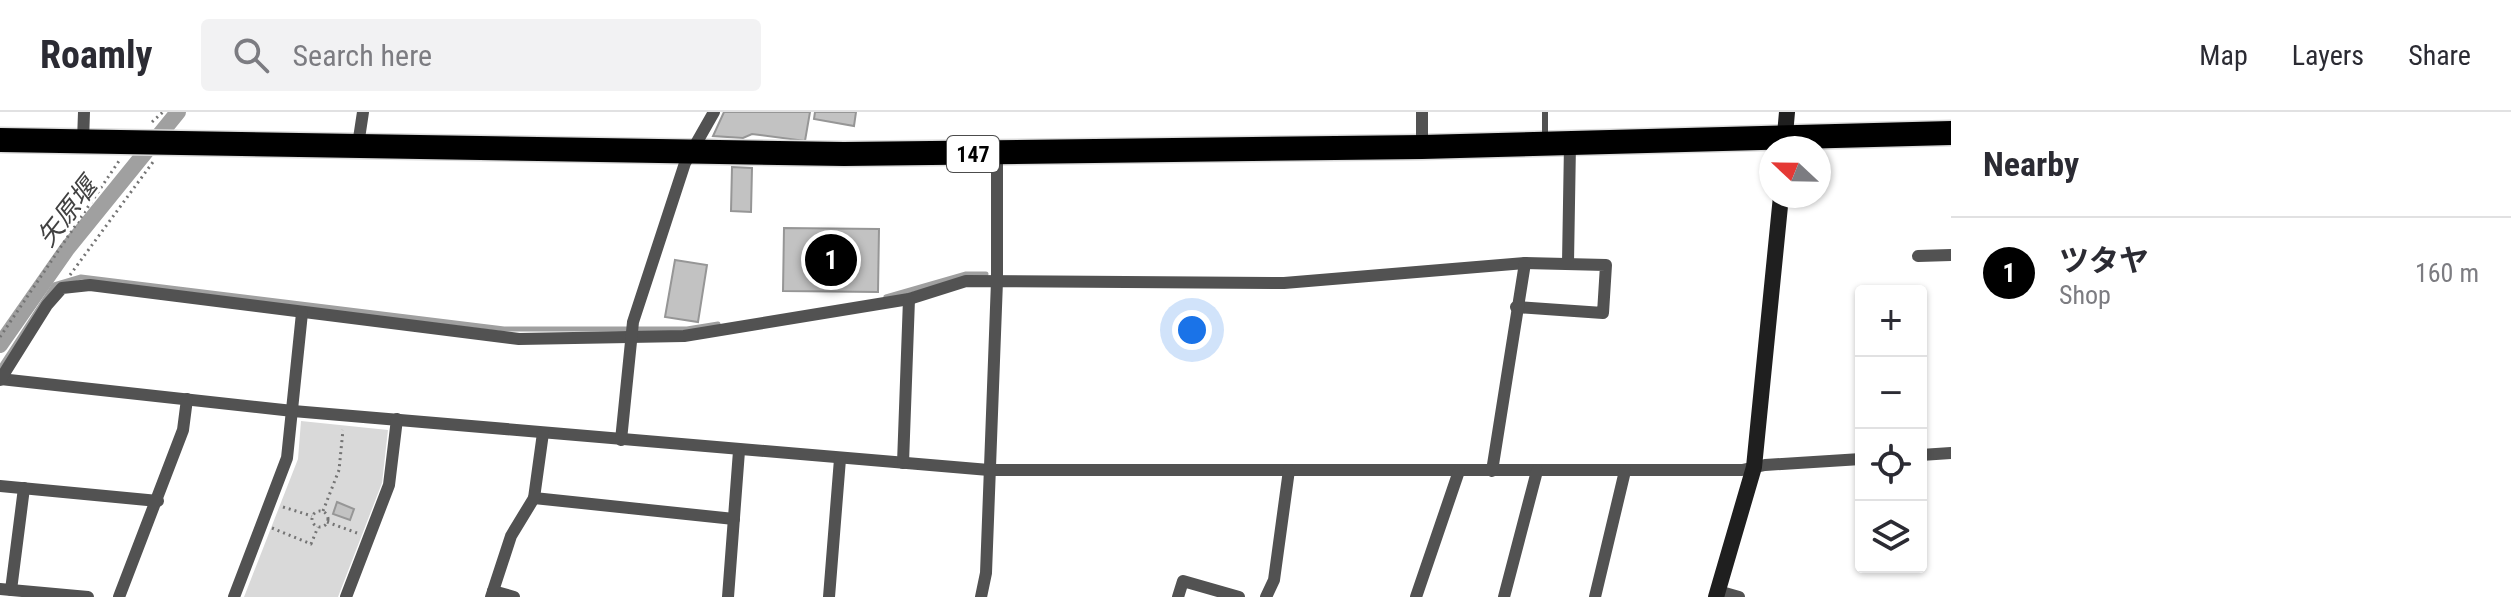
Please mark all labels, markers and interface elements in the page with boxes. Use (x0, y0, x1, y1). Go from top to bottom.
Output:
search box (201, 19, 761, 91)
text: Roamly (40, 33, 153, 77)
icon: search (229, 33, 273, 77)
text: Search here (293, 38, 432, 73)
text: Map (2199, 39, 2248, 72)
text: Layers (2292, 39, 2364, 72)
text: Share (2408, 39, 2471, 72)
road number: 147 (947, 136, 999, 172)
north arrow (1759, 136, 1831, 208)
text: Nearby (1983, 144, 2079, 184)
water label: 矢原堰 (31, 169, 105, 252)
pin: 1 (805, 230, 857, 290)
text: ツタヤ (2059, 243, 2149, 278)
text: 1 (2002, 258, 2016, 288)
text: 160 m (2415, 258, 2479, 288)
text: Shop (2059, 280, 2111, 310)
map controls (1855, 285, 1927, 573)
button: + (1855, 285, 1927, 357)
your location (1172, 310, 1212, 350)
button: − (1855, 357, 1927, 429)
button: locate (1855, 429, 1927, 501)
button: layers (1855, 501, 1927, 573)

